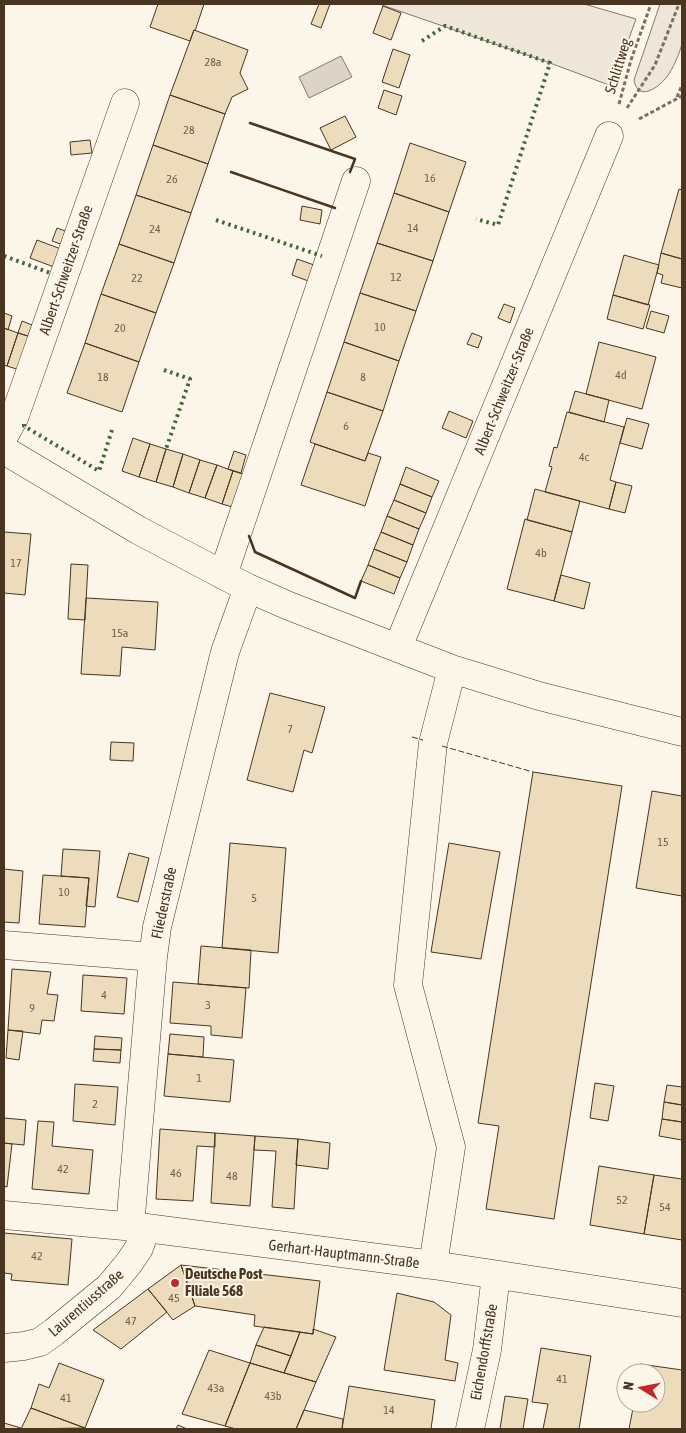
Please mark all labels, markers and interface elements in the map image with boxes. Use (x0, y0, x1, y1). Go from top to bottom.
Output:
street label: Schlittweg (601, 35, 634, 96)
house number: 28a (205, 55, 221, 69)
house number: 28 (183, 123, 195, 137)
house number: 16 (424, 171, 436, 185)
house number: 26 (166, 172, 178, 186)
street label: Albert-Schweitzer-Straße (35, 203, 96, 337)
house number: 14 (407, 221, 419, 235)
house number: 24 (149, 222, 161, 236)
house number: 12 (390, 270, 402, 284)
house number: 22 (131, 271, 143, 285)
house number: 10 (374, 320, 386, 334)
house number: 20 (114, 321, 126, 335)
street label: Albert-Schweitzer-Straße (470, 324, 537, 457)
house number: 4d (615, 368, 627, 382)
house number: 18 (97, 370, 109, 384)
house number: 8 (360, 370, 366, 384)
house number: 6 (343, 419, 349, 433)
house number: 4c (579, 450, 590, 464)
house number: 4b (535, 546, 547, 560)
house number: 17 (10, 556, 22, 570)
house number: 15a (112, 626, 128, 640)
house number: 7 (287, 722, 293, 736)
house number: 15 (657, 835, 669, 849)
street label: Fliederstraße (148, 865, 179, 940)
house number: 10 (58, 885, 70, 899)
house number: 5 (251, 891, 257, 905)
house number: 4 (101, 988, 107, 1002)
house number: 3 (205, 998, 211, 1012)
house number: 9 (29, 1001, 35, 1015)
house number: 1 (196, 1071, 202, 1085)
house number: 2 (92, 1097, 98, 1111)
house number: 42 (57, 1162, 69, 1176)
house number: 46 (170, 1166, 182, 1180)
house number: 48 (226, 1169, 238, 1183)
house number: 52 (616, 1193, 628, 1207)
house number: 54 (659, 1200, 671, 1214)
street label: Gerhart-Hauptmann-Straße (268, 1236, 421, 1271)
house number: 42 (31, 1249, 43, 1263)
street label: Laurentiusstraße (45, 1265, 127, 1340)
place label: Deutsche Post FIliale 568 (185, 1265, 263, 1299)
marker: Deutsche Post FIliale 568 (169, 1277, 181, 1289)
house number: 45 (168, 1291, 180, 1305)
street label: Eichendorffstraße (467, 1302, 500, 1402)
house number: 47 (125, 1314, 137, 1328)
north arrow (616, 1363, 666, 1413)
house number: 41 (556, 1372, 568, 1386)
text: N (620, 1380, 637, 1391)
house number: 43a (208, 1381, 224, 1395)
house number: 43b (265, 1389, 282, 1403)
house number: 41 (60, 1391, 72, 1405)
house number: 14 (383, 1403, 395, 1417)

